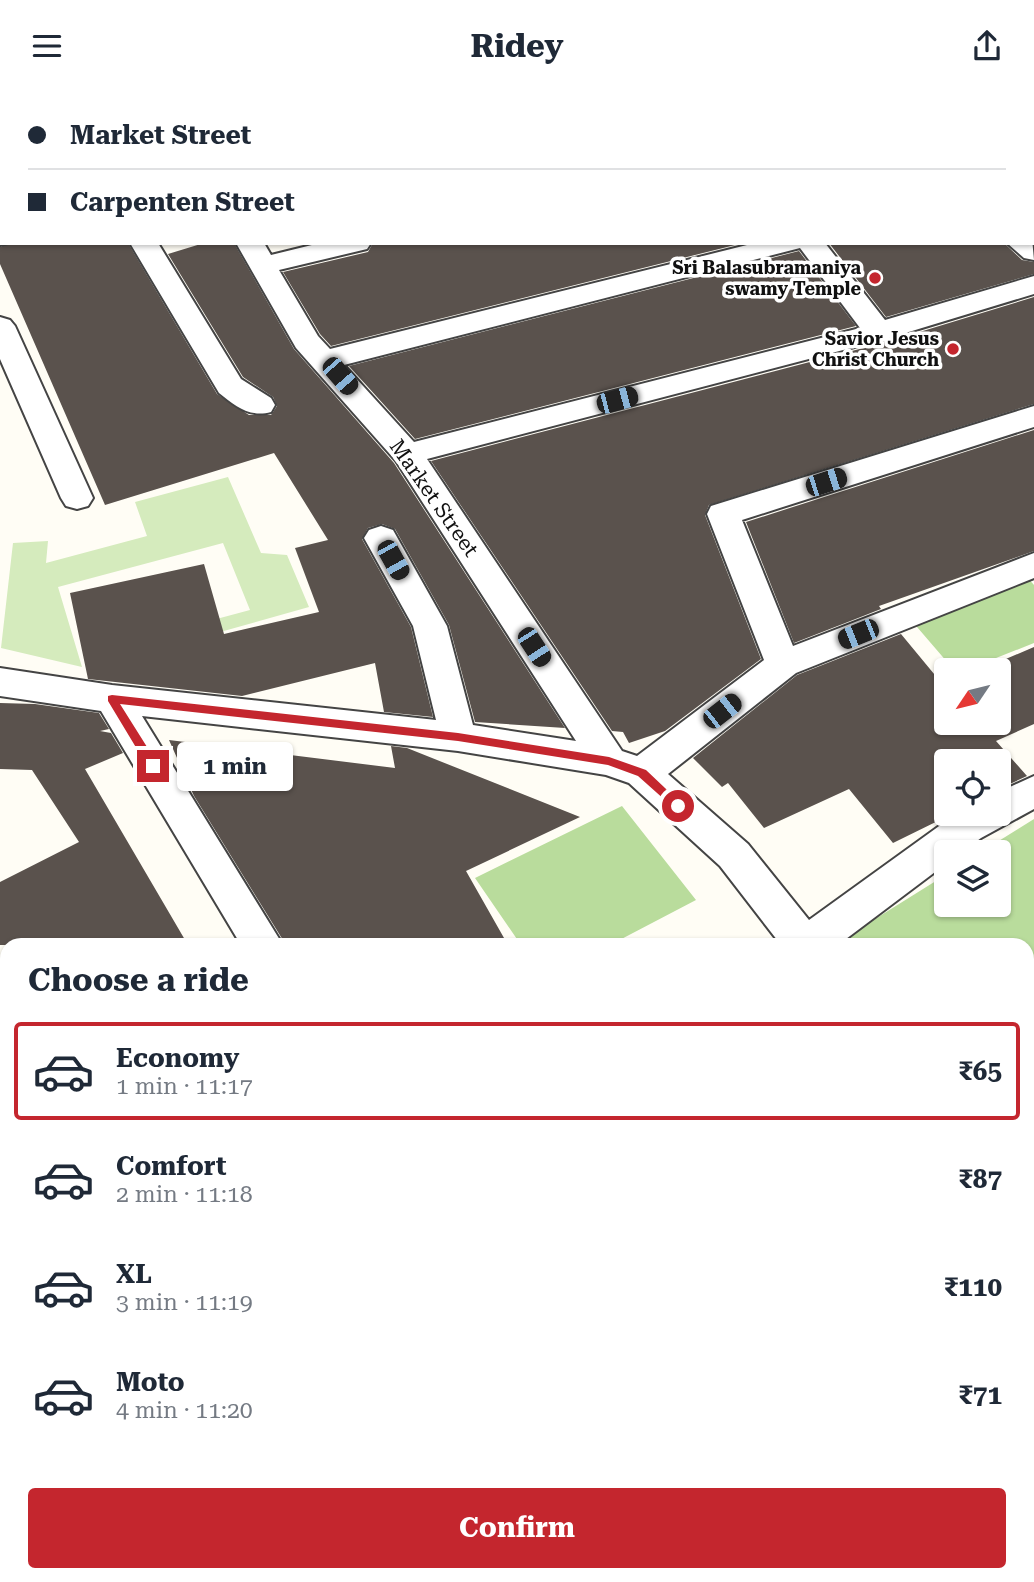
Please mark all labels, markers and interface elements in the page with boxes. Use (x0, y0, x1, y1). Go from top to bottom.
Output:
icon: menu (28, 27, 66, 65)
text: Ridey (470, 27, 564, 65)
icon: share (968, 27, 1006, 65)
text: Market Street (70, 120, 251, 150)
text: Carpenten Street (70, 187, 295, 217)
place label: Sri Balasubramaniya swamy Temple (672, 257, 861, 299)
marker: Sri Balasubramaniya swamy Temple (867, 270, 883, 286)
place label: Savior Jesus Christ Church (812, 328, 939, 370)
marker: Savior Jesus Christ Church (945, 341, 961, 357)
car (319, 353, 362, 399)
car (594, 384, 641, 416)
street label: Market Street (385, 435, 483, 561)
car (803, 466, 850, 498)
car (374, 537, 413, 583)
car (835, 616, 882, 652)
car (514, 624, 555, 670)
north arrow (934, 658, 1012, 735)
map controls (934, 658, 1011, 917)
car (699, 690, 746, 732)
callout: 1 min (178, 741, 293, 791)
button: locate (934, 749, 1011, 826)
route end (137, 750, 169, 782)
text: 1 min (203, 753, 267, 780)
route start (662, 790, 694, 822)
button: layers (934, 840, 1011, 917)
text: Choose a ride (28, 961, 249, 999)
icon: car (32, 1040, 95, 1103)
text: Economy (116, 1043, 239, 1073)
text: ₹65 (958, 1056, 1002, 1086)
text: 1 min · 11:17 (116, 1073, 253, 1100)
icon: car (32, 1148, 95, 1211)
text: Comfort (116, 1151, 226, 1181)
text: ₹87 (958, 1164, 1002, 1194)
text: 2 min · 11:18 (116, 1181, 253, 1208)
icon: car (32, 1256, 95, 1319)
text: XL (116, 1259, 152, 1289)
text: ₹110 (944, 1272, 1002, 1302)
text: 3 min · 11:19 (116, 1289, 253, 1316)
icon: car (32, 1364, 95, 1427)
text: Moto (116, 1367, 185, 1397)
text: ₹71 (958, 1380, 1002, 1410)
text: 4 min · 11:20 (116, 1397, 253, 1424)
button: Confirm (28, 1488, 1006, 1568)

